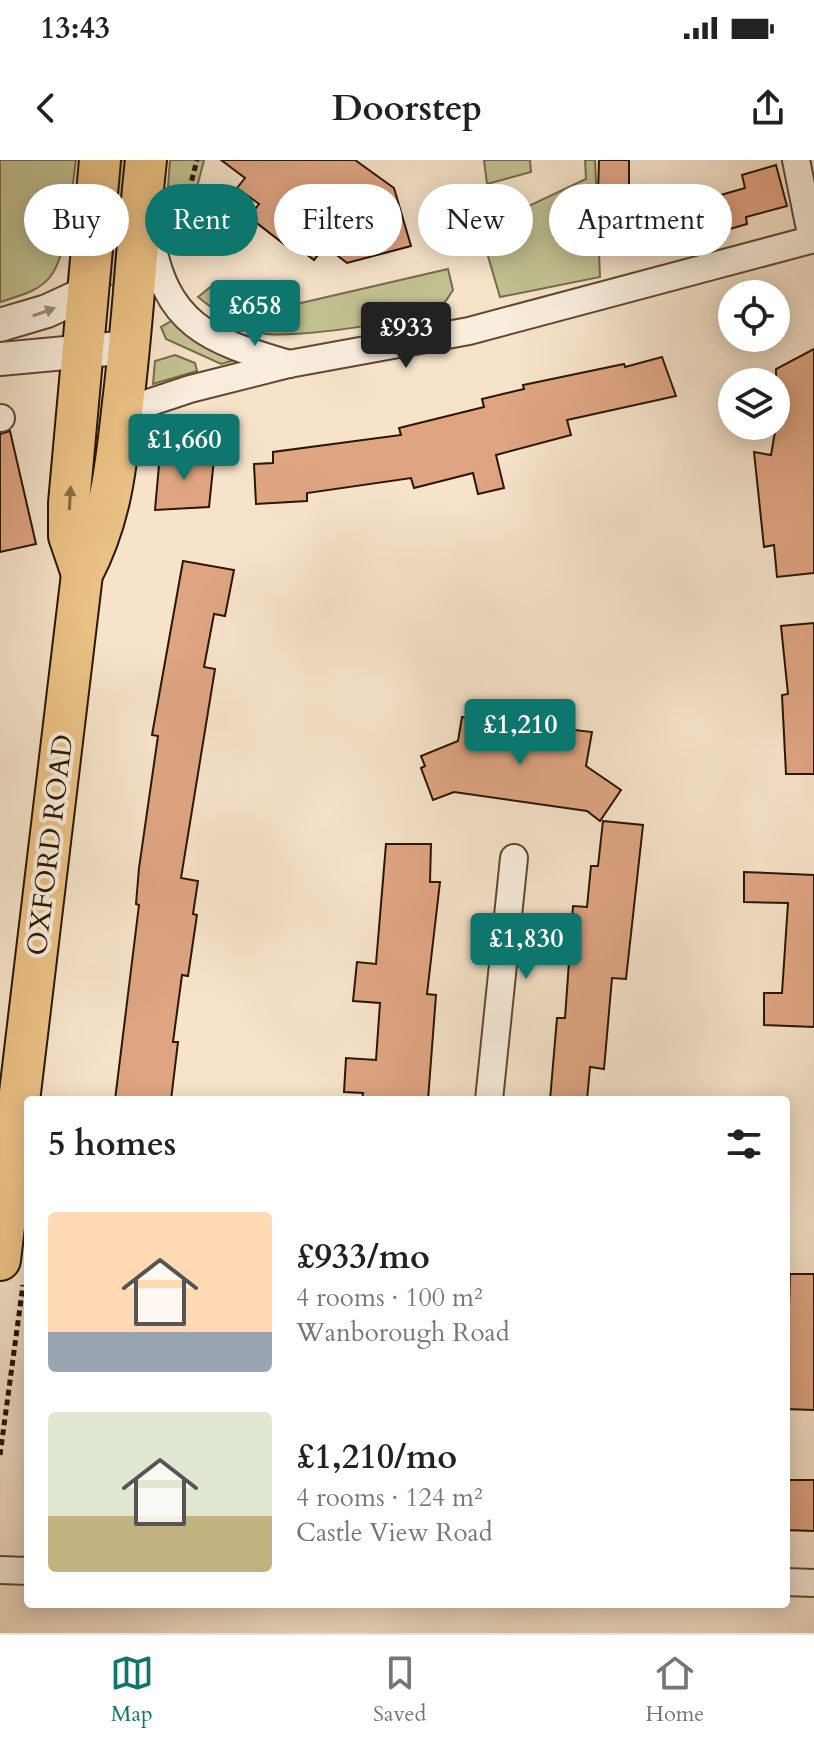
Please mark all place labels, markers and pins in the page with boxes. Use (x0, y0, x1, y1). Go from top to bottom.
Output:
pin: £658 (208, 280, 302, 348)
pin: £933 (359, 302, 453, 370)
pin: £1,660 (119, 414, 249, 482)
pin: £1,210 (455, 699, 585, 767)
pin: £1,830 (461, 913, 591, 981)

